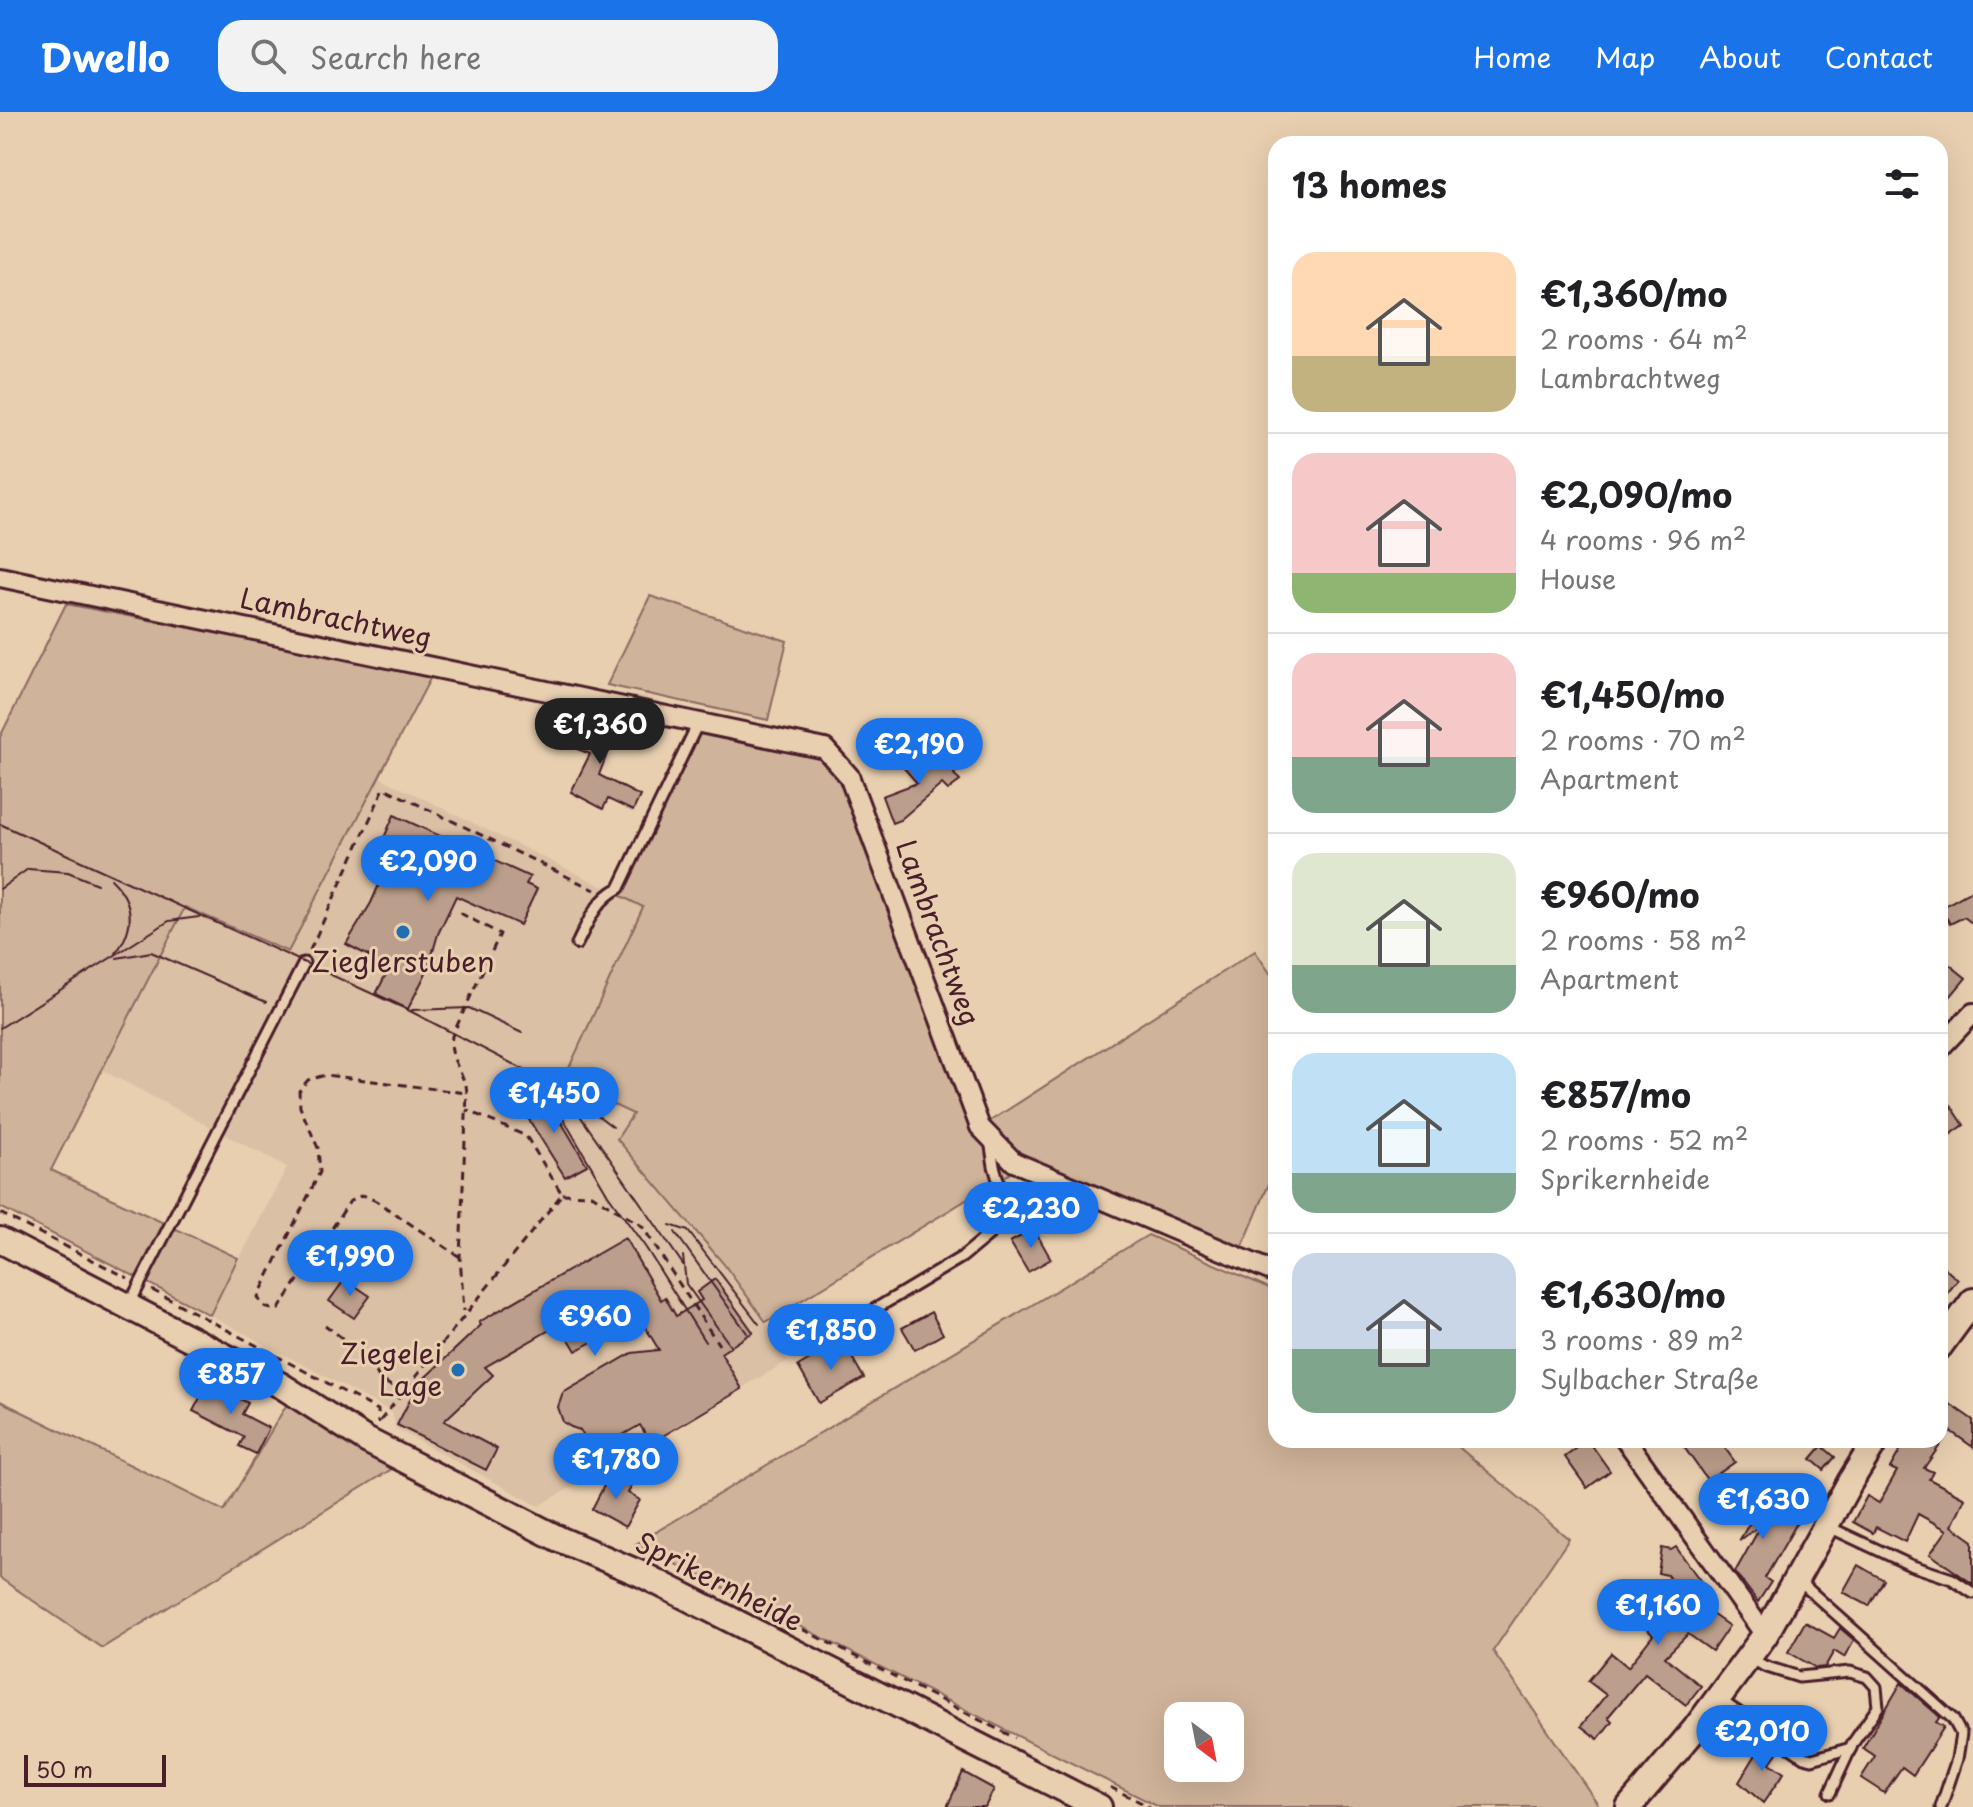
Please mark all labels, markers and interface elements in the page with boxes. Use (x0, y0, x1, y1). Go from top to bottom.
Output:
search box (218, 20, 778, 92)
text: Dwello (40, 28, 170, 85)
icon: search (246, 34, 290, 78)
text: Search here (310, 34, 481, 79)
text: Home (1473, 35, 1551, 78)
text: Map (1595, 35, 1655, 78)
text: About (1699, 35, 1781, 78)
text: Contact (1825, 35, 1933, 78)
text: 13 homes (1292, 158, 1447, 210)
icon: filters (1880, 162, 1924, 206)
text: €1,360/mo (1540, 267, 1727, 319)
icon: home (1356, 284, 1452, 380)
text: 2 rooms · 64 m² (1540, 319, 1748, 358)
text: Lambrachtweg (1540, 358, 1721, 397)
text: €2,090/mo (1540, 468, 1732, 520)
icon: home (1356, 485, 1452, 581)
text: 4 rooms · 96 m² (1540, 520, 1746, 559)
text: House (1540, 559, 1616, 598)
street label: Lambrachtweg (236, 575, 436, 658)
text: €1,450/mo (1540, 668, 1725, 720)
icon: home (1356, 685, 1452, 781)
pin: €1,360 (535, 698, 665, 766)
text: €1,360 (553, 704, 647, 743)
pin: €2,190 (854, 718, 984, 786)
text: 2 rooms · 70 m² (1540, 720, 1746, 759)
text: €2,190 (874, 724, 964, 763)
text: Apartment (1540, 759, 1679, 798)
street label: Lambrachtweg (886, 834, 993, 1031)
pin: €2,090 (363, 835, 493, 903)
text: €2,090 (379, 841, 477, 880)
text: €960/mo (1540, 868, 1699, 920)
icon: home (1356, 885, 1452, 981)
text: 2 rooms · 58 m² (1540, 920, 1747, 959)
marker: Zieglerstuben (394, 923, 412, 941)
place label: Zieglerstuben (312, 939, 494, 982)
text: Apartment (1540, 959, 1679, 998)
pin: €1,450 (489, 1067, 619, 1135)
text: €857/mo (1540, 1068, 1691, 1120)
text: €1,450 (508, 1073, 600, 1112)
icon: home (1356, 1085, 1452, 1181)
text: 2 rooms · 52 m² (1540, 1120, 1748, 1159)
text: Sprikernheide (1540, 1159, 1710, 1198)
pin: €2,230 (966, 1182, 1096, 1250)
text: €2,230 (982, 1188, 1080, 1227)
pin: €1,990 (285, 1230, 415, 1298)
text: €1,990 (305, 1236, 395, 1275)
text: €1,630/mo (1540, 1268, 1725, 1320)
icon: home (1356, 1285, 1452, 1381)
pin: €960 (548, 1290, 642, 1358)
text: €960 (558, 1296, 632, 1335)
pin: €1,850 (766, 1304, 896, 1372)
text: €1,850 (785, 1310, 877, 1349)
text: 3 rooms · 89 m² (1540, 1320, 1744, 1359)
place label: Ziegelei Lage (340, 1331, 442, 1406)
pin: €857 (184, 1348, 278, 1416)
text: €857 (197, 1354, 265, 1393)
text: Sylbacher Straße (1540, 1359, 1759, 1398)
marker: Ziegelei Lage (449, 1361, 467, 1379)
pin: €1,780 (551, 1433, 681, 1501)
text: €1,780 (571, 1439, 661, 1478)
pin: €1,630 (1698, 1473, 1828, 1541)
text: €1,630 (1717, 1479, 1809, 1518)
street label: Sprikernheide (628, 1520, 811, 1641)
pin: €1,160 (1593, 1579, 1723, 1647)
text: €1,160 (1615, 1585, 1701, 1624)
north arrow (1164, 1702, 1244, 1782)
map controls (1164, 1702, 1244, 1782)
pin: €2,010 (1697, 1705, 1827, 1773)
text: €2,010 (1714, 1711, 1810, 1750)
scale bar (24, 1751, 166, 1787)
text: 50 m (36, 1752, 93, 1785)

